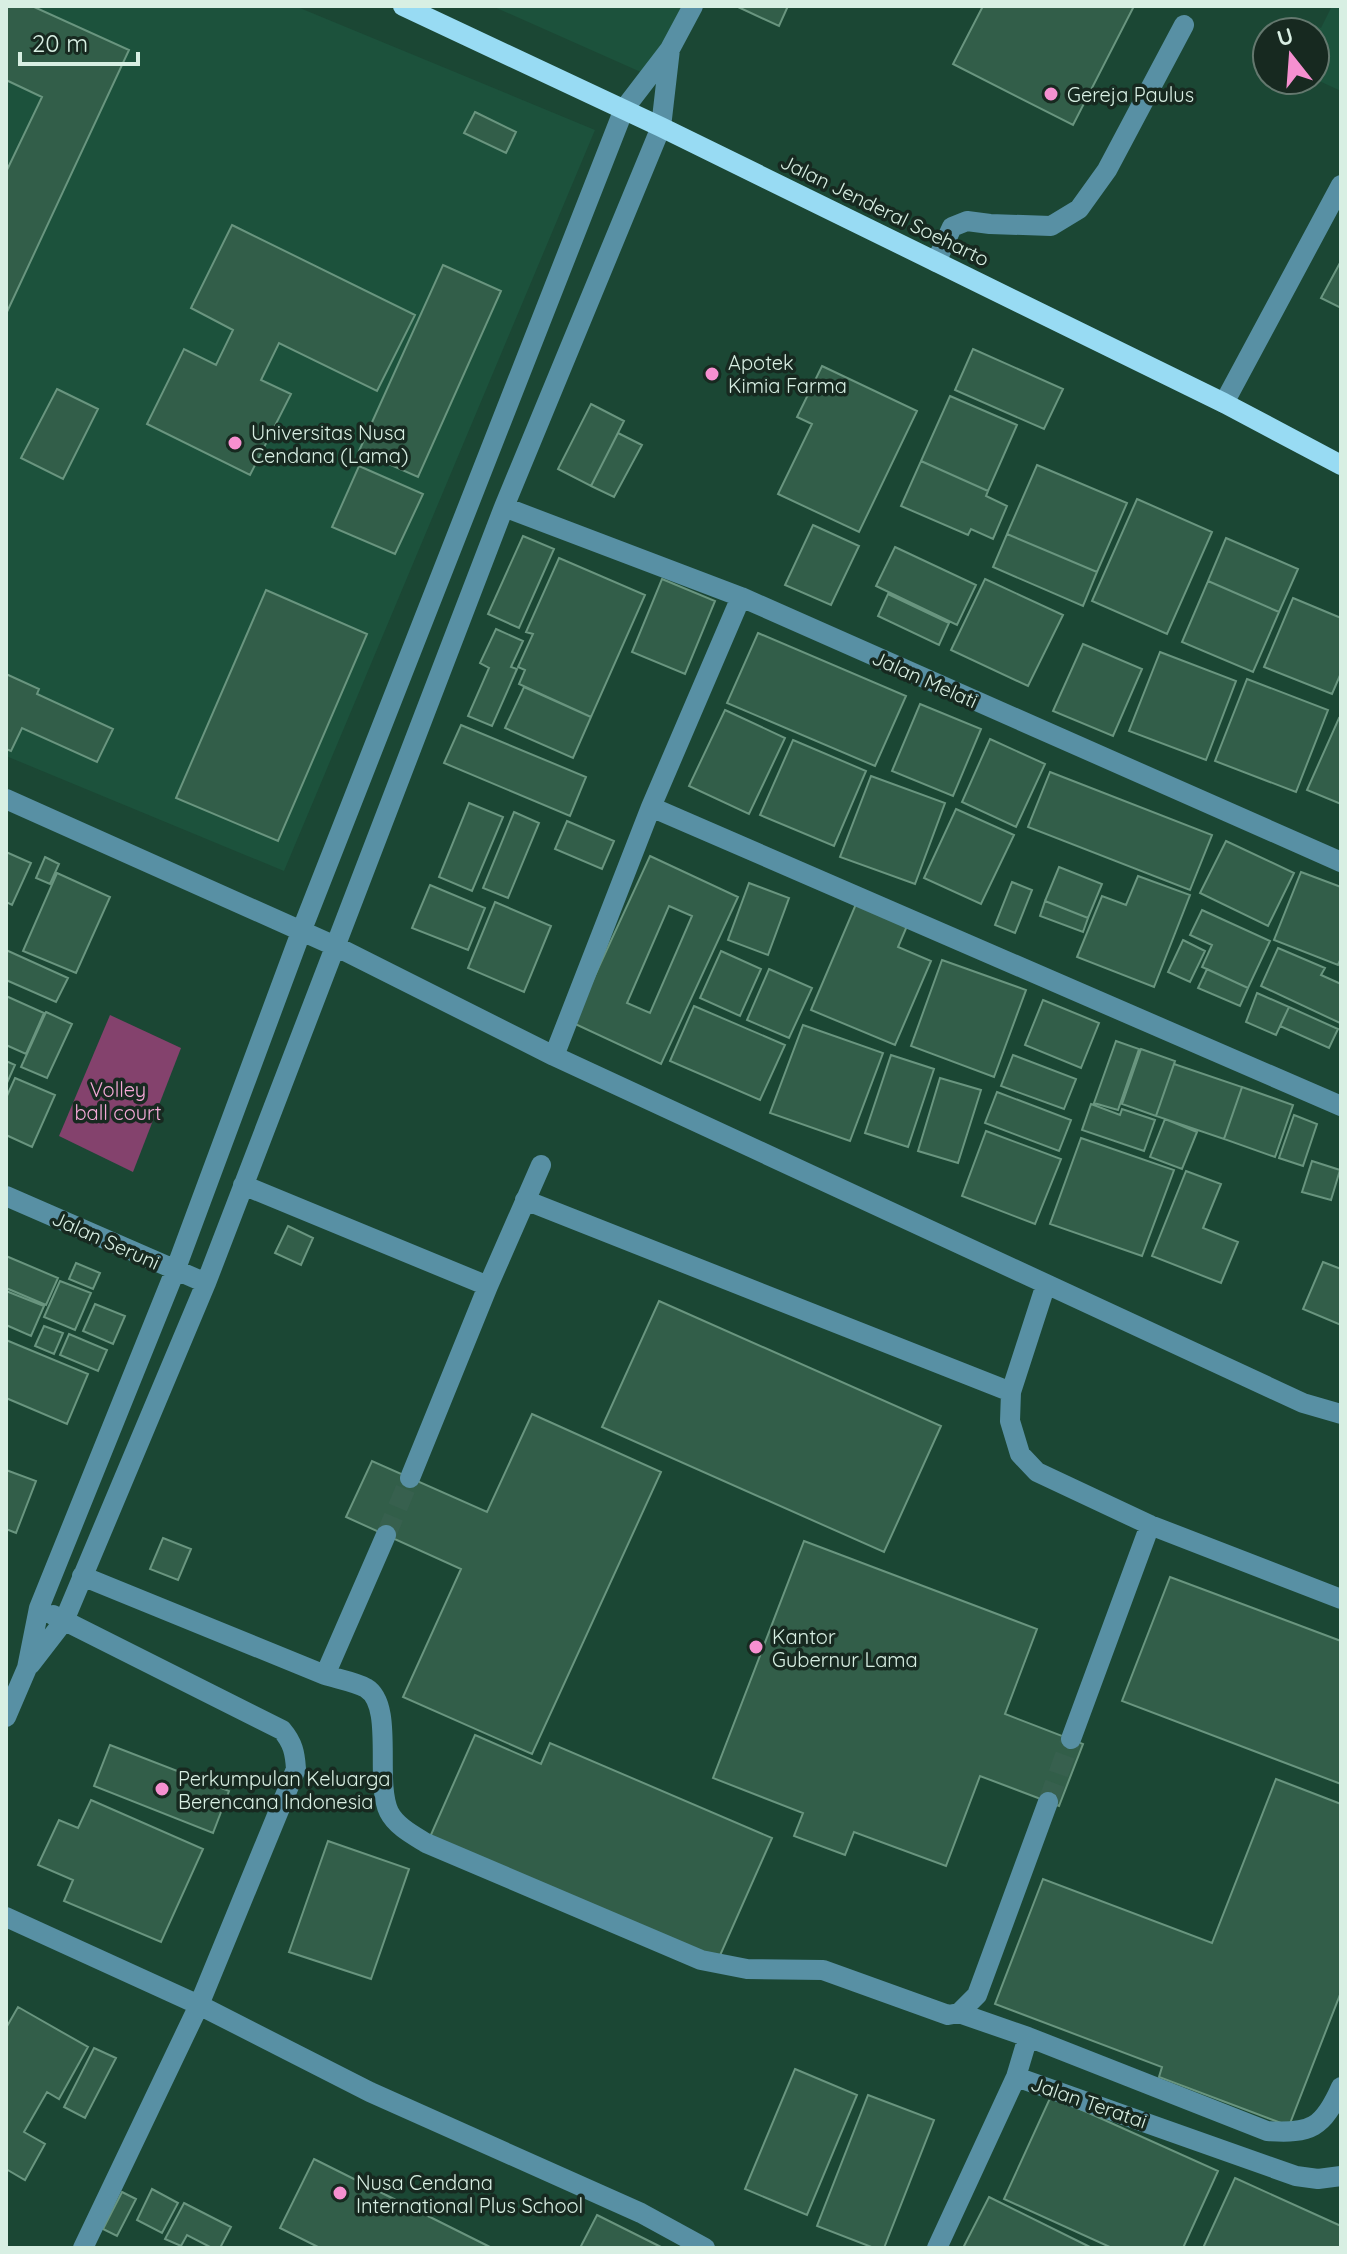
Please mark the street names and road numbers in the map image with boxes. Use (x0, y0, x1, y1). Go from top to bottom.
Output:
street label: Jalan Jenderal Soeharto (777, 149, 993, 271)
street label: Jalan Melati (868, 645, 982, 713)
street label: Jalan Seruni (48, 1205, 164, 1275)
street label: Jalan Teratai (1028, 2070, 1150, 2134)

